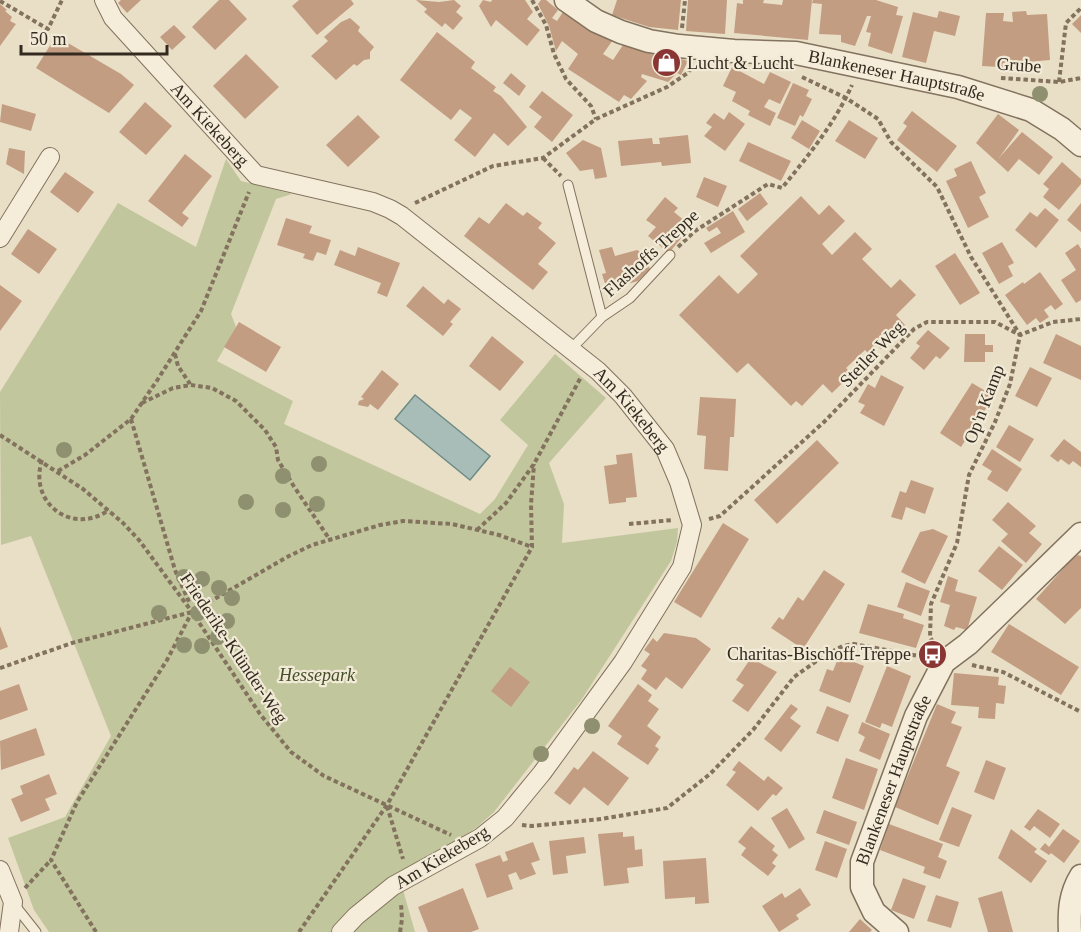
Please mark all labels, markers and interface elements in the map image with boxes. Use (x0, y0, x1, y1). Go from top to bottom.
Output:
scale bar (21, 18, 166, 56)
text: 50 m (30, 29, 67, 49)
street label: Blankeneser Hauptstraße (806, 46, 987, 105)
shop icon: Lucht & Lucht (650, 47, 682, 79)
place label: Lucht & Lucht (687, 53, 794, 73)
street label: Grube (996, 53, 1042, 77)
street label: Am Kiekeberg (167, 78, 253, 170)
street label: Flashoffs Treppe (599, 205, 703, 301)
street label: Steiler Weg (836, 317, 908, 391)
street label: Op'n Kamp (960, 362, 1008, 446)
street label: Am Kiekeberg (590, 363, 674, 456)
street label: Friederike-Klünder-Weg (176, 569, 292, 727)
bus stop icon: Charitas-Bischoff-Treppe (916, 638, 948, 670)
place label: Charitas-Bischoff-Treppe (727, 644, 911, 664)
park label: Hessepark (278, 665, 356, 685)
street label: Blankeneser Hauptstraße (852, 691, 935, 868)
street label: Am Kiekeberg (391, 821, 493, 893)

